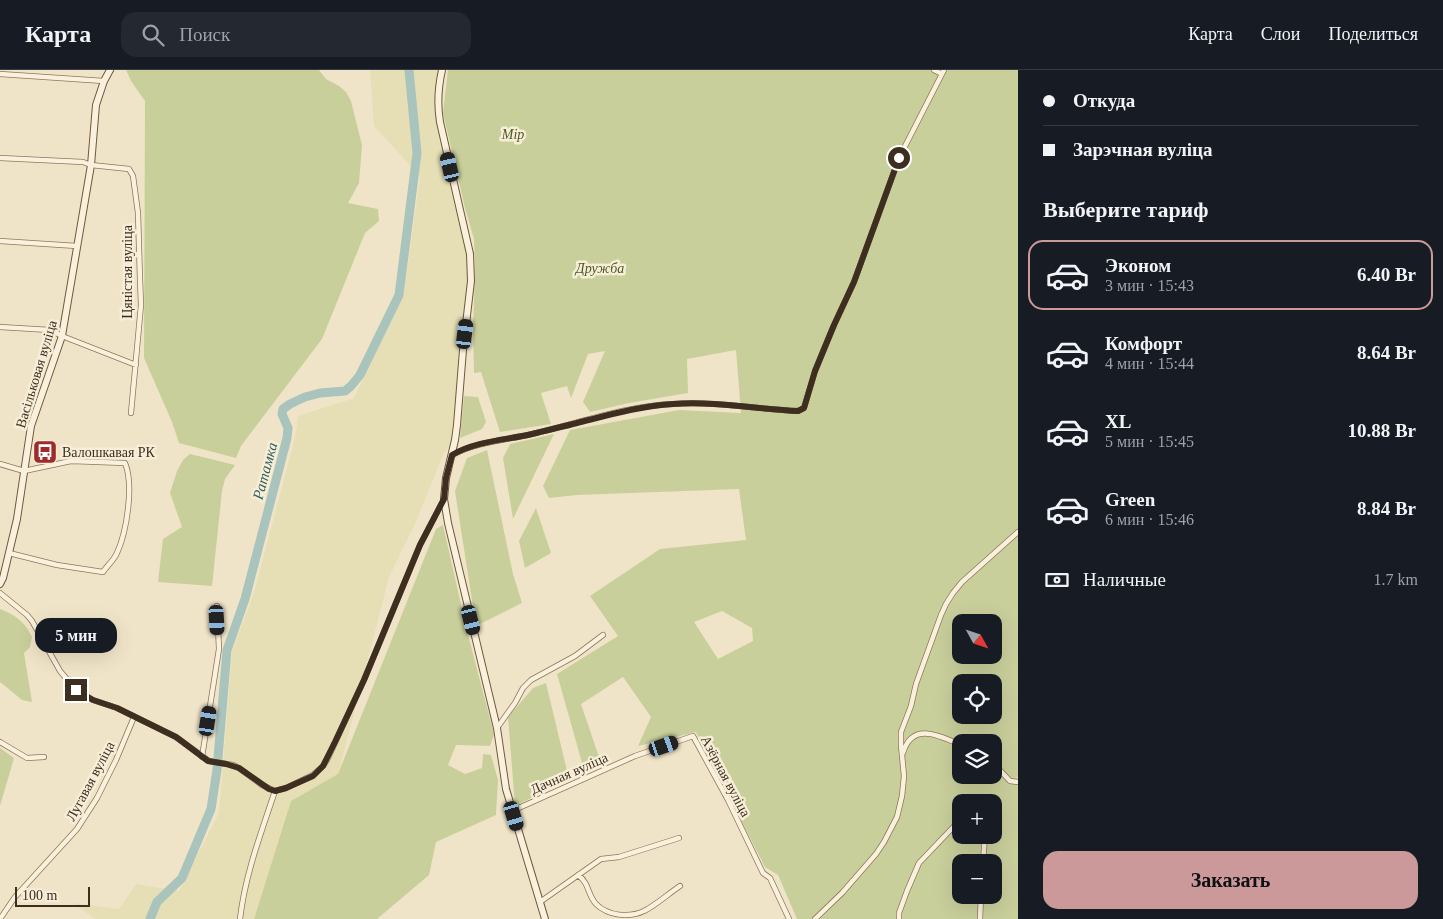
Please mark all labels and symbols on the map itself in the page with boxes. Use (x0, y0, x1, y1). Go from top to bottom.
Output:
park label: Мір (501, 127, 524, 142)
route start (888, 147, 910, 169)
car (439, 151, 460, 183)
street label: Цяністая вуліца (120, 224, 135, 319)
park label: Дружба (574, 261, 624, 276)
street label: Васільковая вуліца (13, 318, 60, 430)
car (455, 318, 474, 350)
bus stop icon: Валошкавая РК (32, 439, 58, 465)
water label: Ратамка (249, 441, 280, 502)
place label: Валошкавая РК (62, 445, 156, 460)
car (460, 604, 481, 636)
car (208, 605, 225, 635)
north arrow (952, 614, 1002, 664)
callout: 5 мин (35, 618, 117, 652)
route end (65, 679, 87, 701)
car (198, 705, 217, 737)
street label: Азёрная вуліца (698, 733, 754, 820)
car (647, 734, 680, 758)
street label: Лугавая вуліца (63, 738, 118, 824)
street label: Дачная вуліца (528, 749, 611, 797)
car (502, 799, 525, 833)
scale bar (15, 884, 90, 907)

